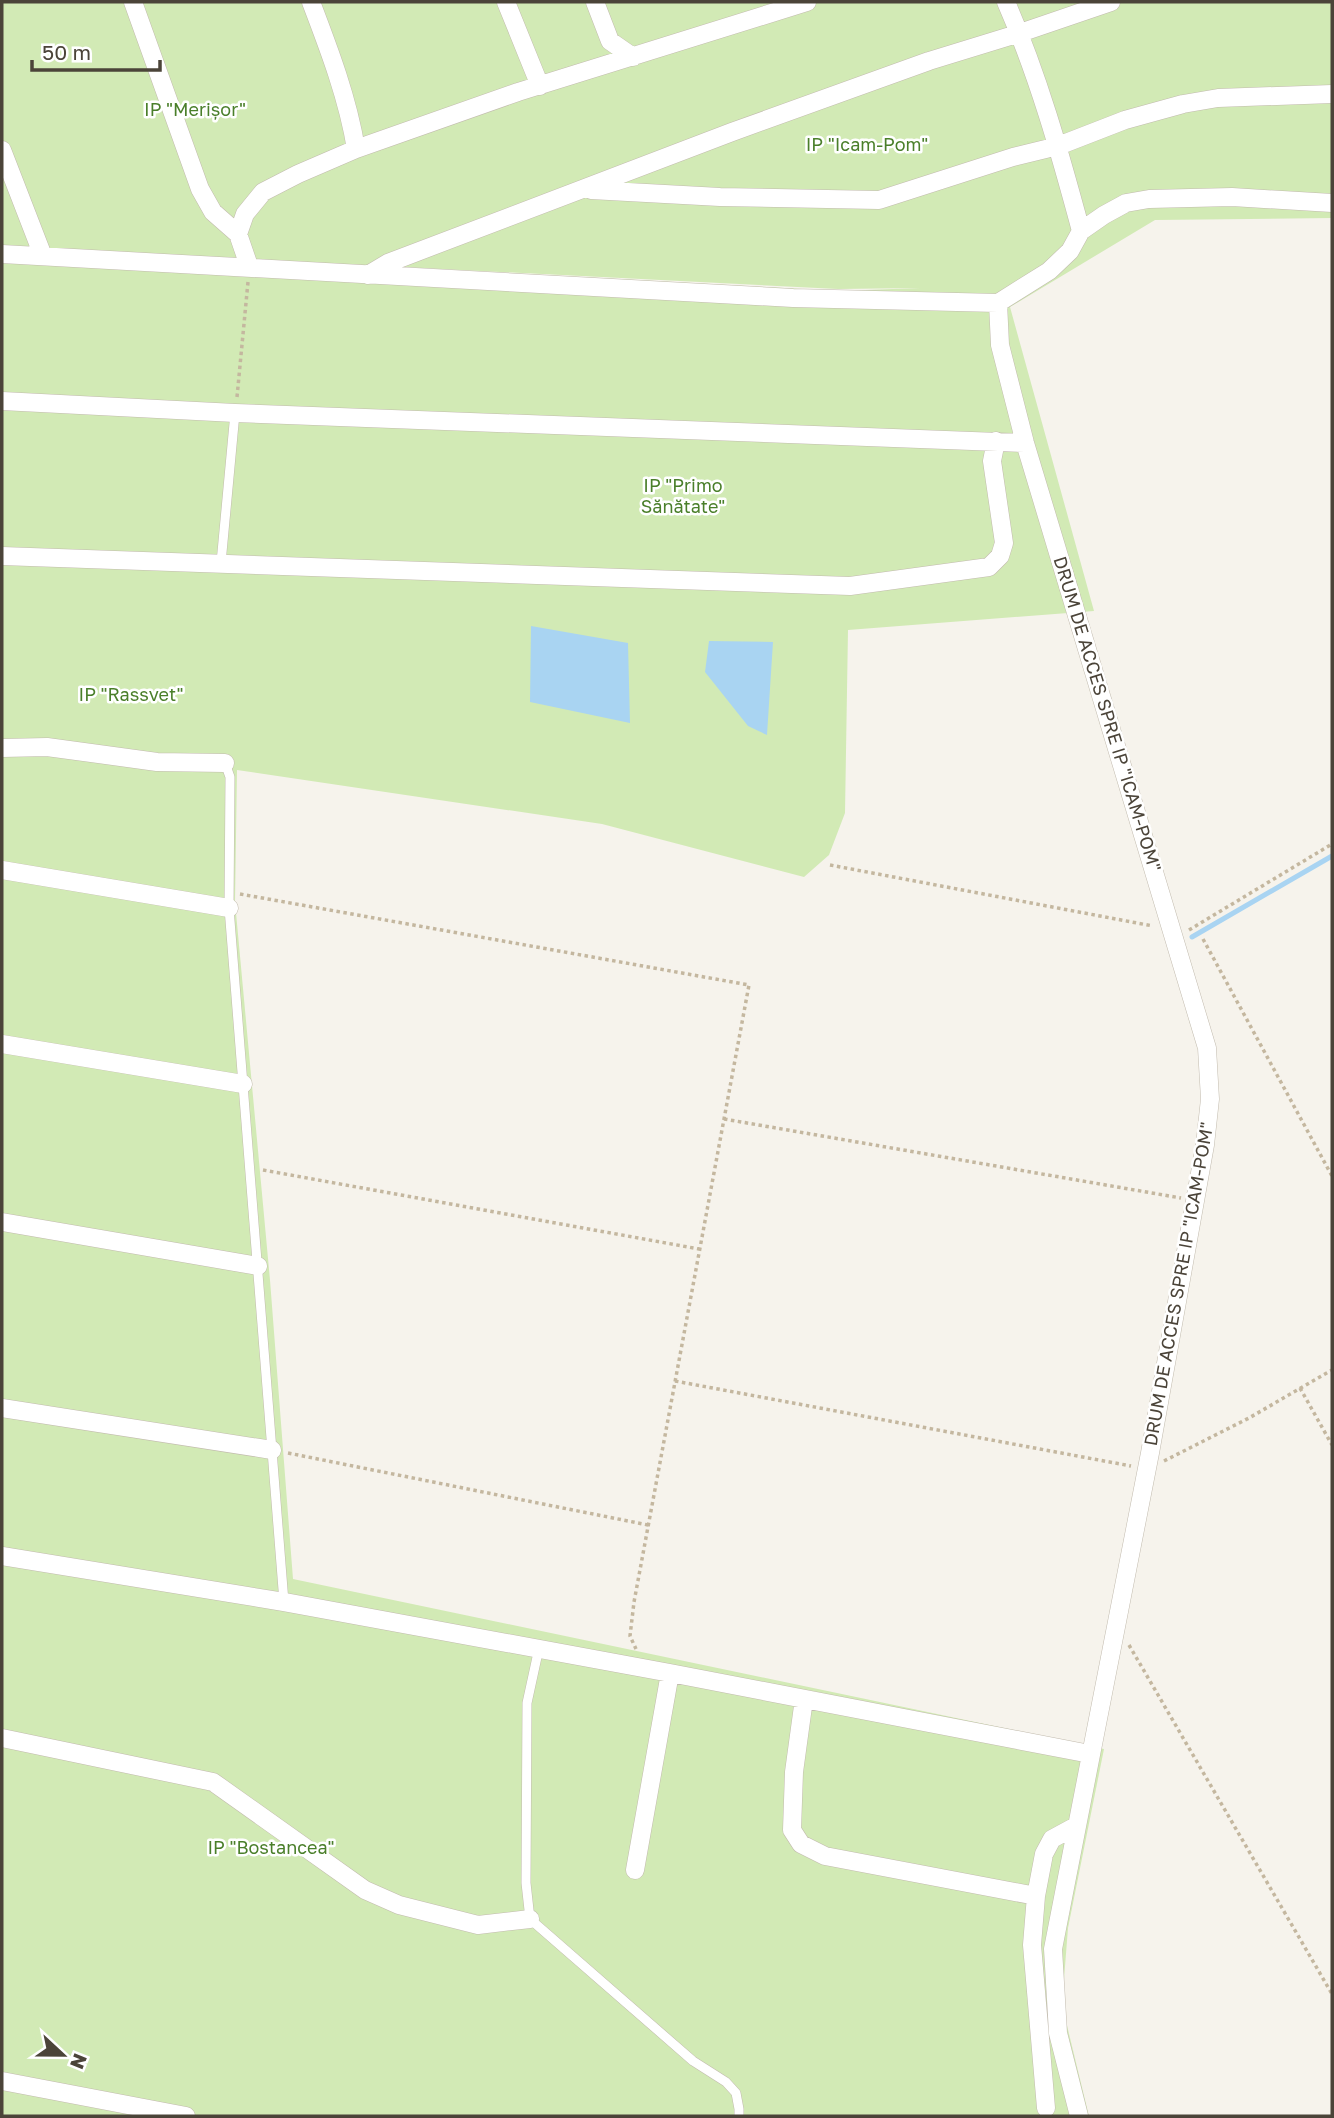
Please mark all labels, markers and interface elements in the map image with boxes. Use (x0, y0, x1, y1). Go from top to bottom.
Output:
scale bar (32, 28, 159, 72)
text: 50 m (42, 39, 91, 65)
park label: IP "Merișor" (144, 98, 246, 120)
park label: IP "Icam-Pom" (806, 133, 928, 155)
park label: IP "Primo Sănătate" (641, 474, 725, 517)
street label: DRUM DE ACCES SPRE IP "ICAM-POM" (1049, 553, 1167, 874)
park label: IP "Rassvet" (79, 683, 183, 705)
street label: DRUM DE ACCES SPRE IP "ICAM-POM" (1139, 1120, 1217, 1448)
park label: IP "Bostancea" (207, 1836, 335, 1858)
north arrow (28, 2020, 98, 2090)
text: N (66, 2051, 93, 2073)

